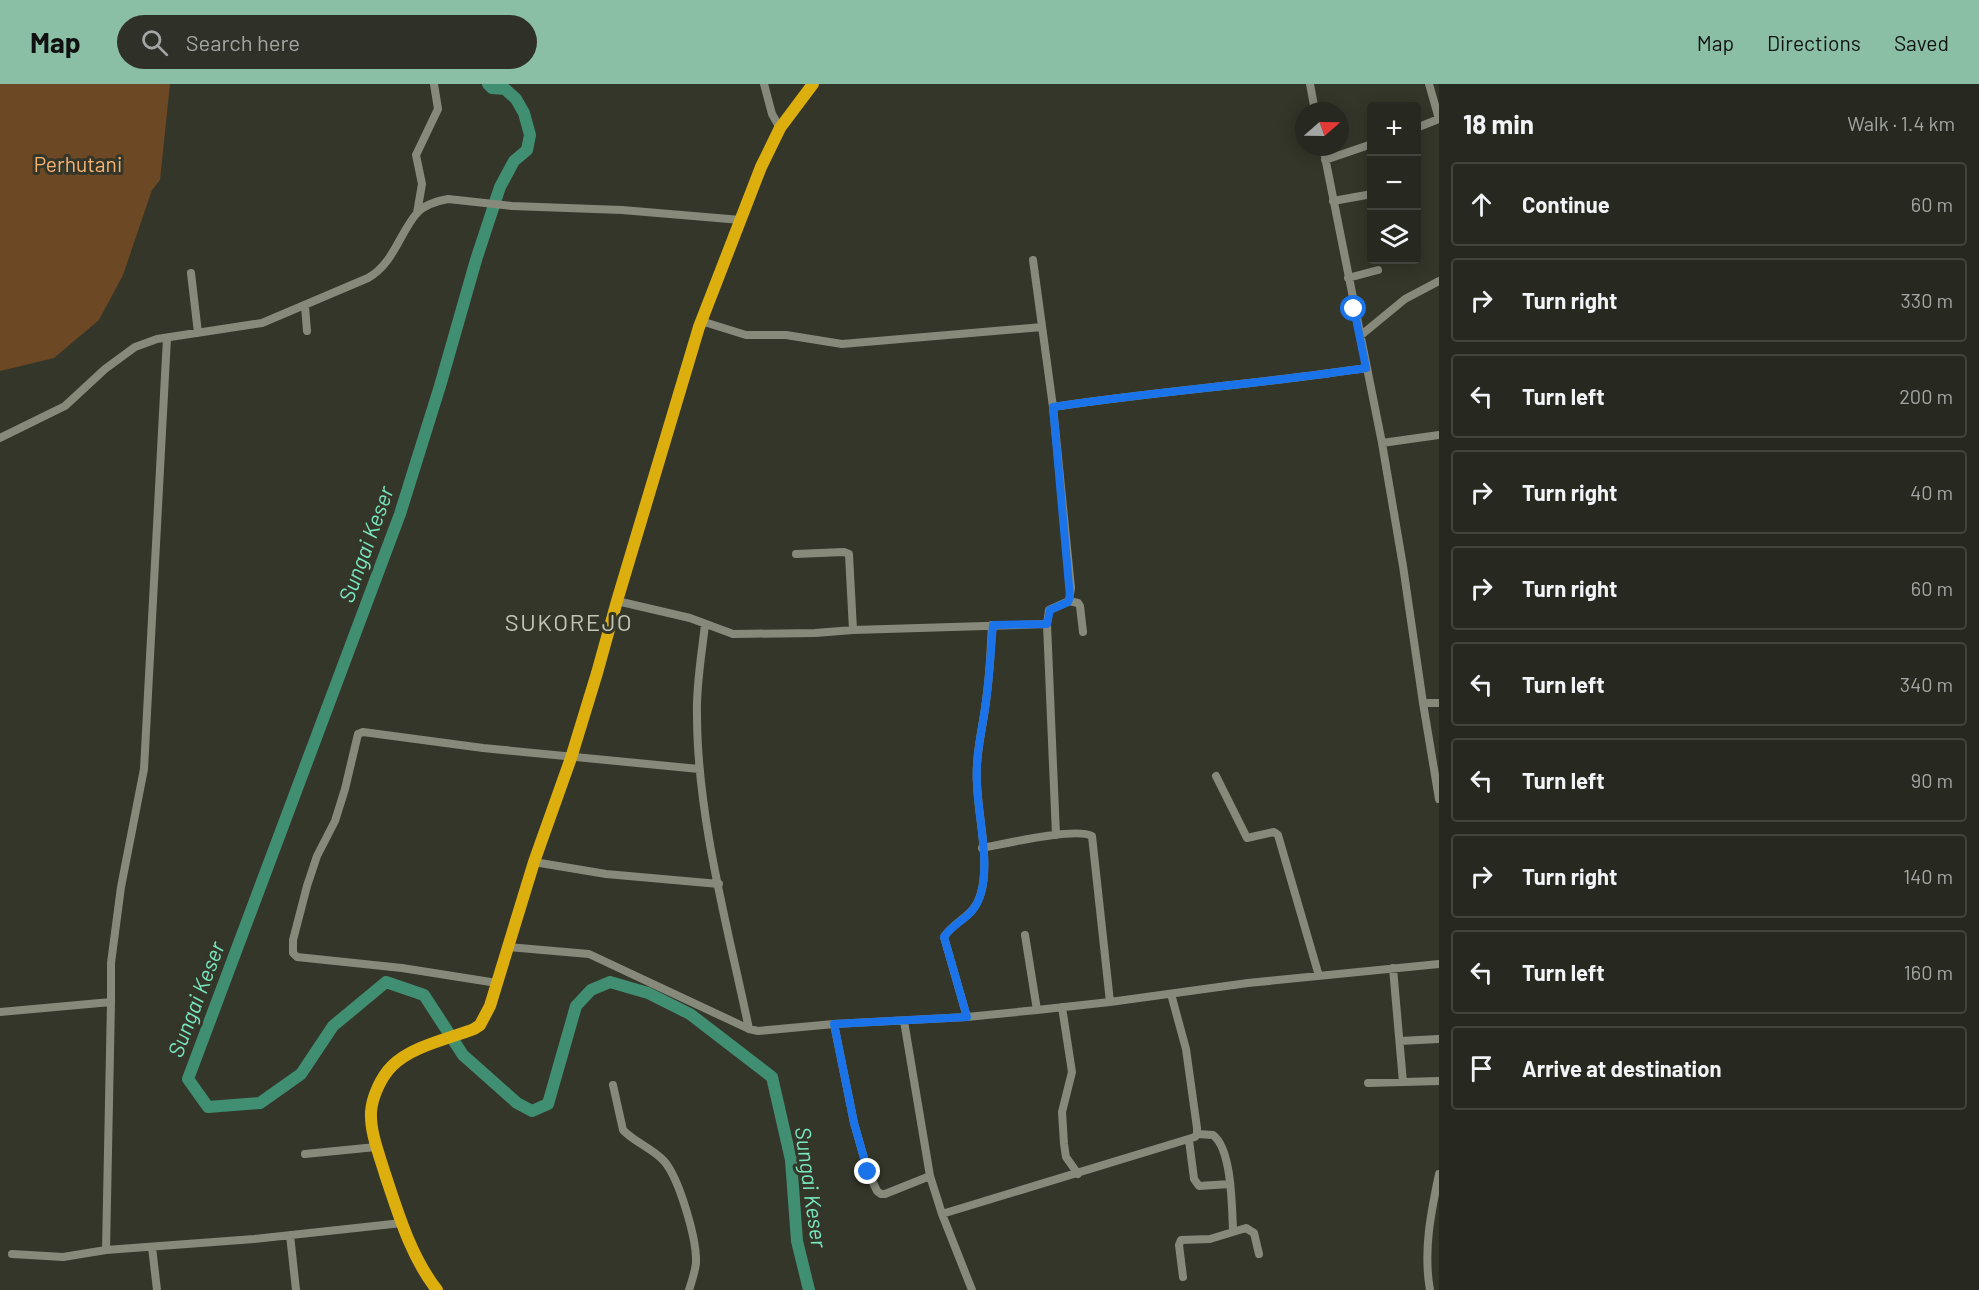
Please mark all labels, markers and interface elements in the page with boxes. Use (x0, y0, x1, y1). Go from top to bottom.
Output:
search box (117, 15, 537, 69)
text: Map (30, 25, 81, 59)
icon: search (138, 26, 171, 59)
text: Search here (186, 29, 300, 55)
text: Map (1697, 30, 1734, 55)
text: Directions (1767, 30, 1861, 55)
text: Saved (1894, 30, 1949, 55)
north arrow (1295, 102, 1349, 156)
map controls (1367, 102, 1421, 264)
button: + (1367, 102, 1421, 156)
text: 18 min (1463, 108, 1534, 139)
text: Walk · 1.4 km (1847, 111, 1955, 135)
park label: Perhutani (34, 151, 122, 176)
button: − (1367, 156, 1421, 210)
icon: ahead (1465, 188, 1498, 221)
text: Continue (1522, 191, 1610, 217)
text: 60 m (1911, 192, 1953, 216)
button: layers (1367, 210, 1421, 264)
icon: right (1465, 284, 1498, 317)
text: Turn right (1522, 287, 1617, 313)
text: 330 m (1901, 288, 1953, 312)
route start (1340, 295, 1366, 321)
icon: left (1465, 380, 1498, 413)
text: Turn left (1522, 383, 1605, 409)
text: 200 m (1899, 384, 1953, 408)
icon: right (1465, 476, 1498, 509)
text: Turn right (1522, 479, 1617, 505)
text: 40 m (1910, 480, 1953, 504)
water label: Sungai Keser (332, 481, 398, 606)
icon: right (1465, 572, 1498, 605)
text: Turn right (1522, 575, 1617, 601)
text: 60 m (1911, 576, 1953, 600)
district label: SUKOREJO (505, 607, 633, 636)
icon: left (1465, 668, 1498, 701)
text: Turn left (1522, 671, 1605, 697)
text: 340 m (1900, 672, 1953, 696)
icon: left (1465, 764, 1498, 797)
text: Turn left (1522, 767, 1605, 793)
text: 90 m (1911, 768, 1953, 792)
icon: right (1465, 860, 1498, 893)
text: Turn right (1522, 863, 1617, 889)
text: 140 m (1903, 864, 1953, 888)
water label: Sungai Keser (161, 936, 229, 1060)
icon: left (1465, 956, 1498, 989)
text: Turn left (1522, 959, 1605, 985)
text: 160 m (1904, 960, 1953, 984)
icon: arrive (1465, 1052, 1498, 1085)
text: Arrive at destination (1522, 1055, 1721, 1081)
water label: Sungai Keser (791, 1125, 833, 1250)
route end (854, 1158, 880, 1184)

